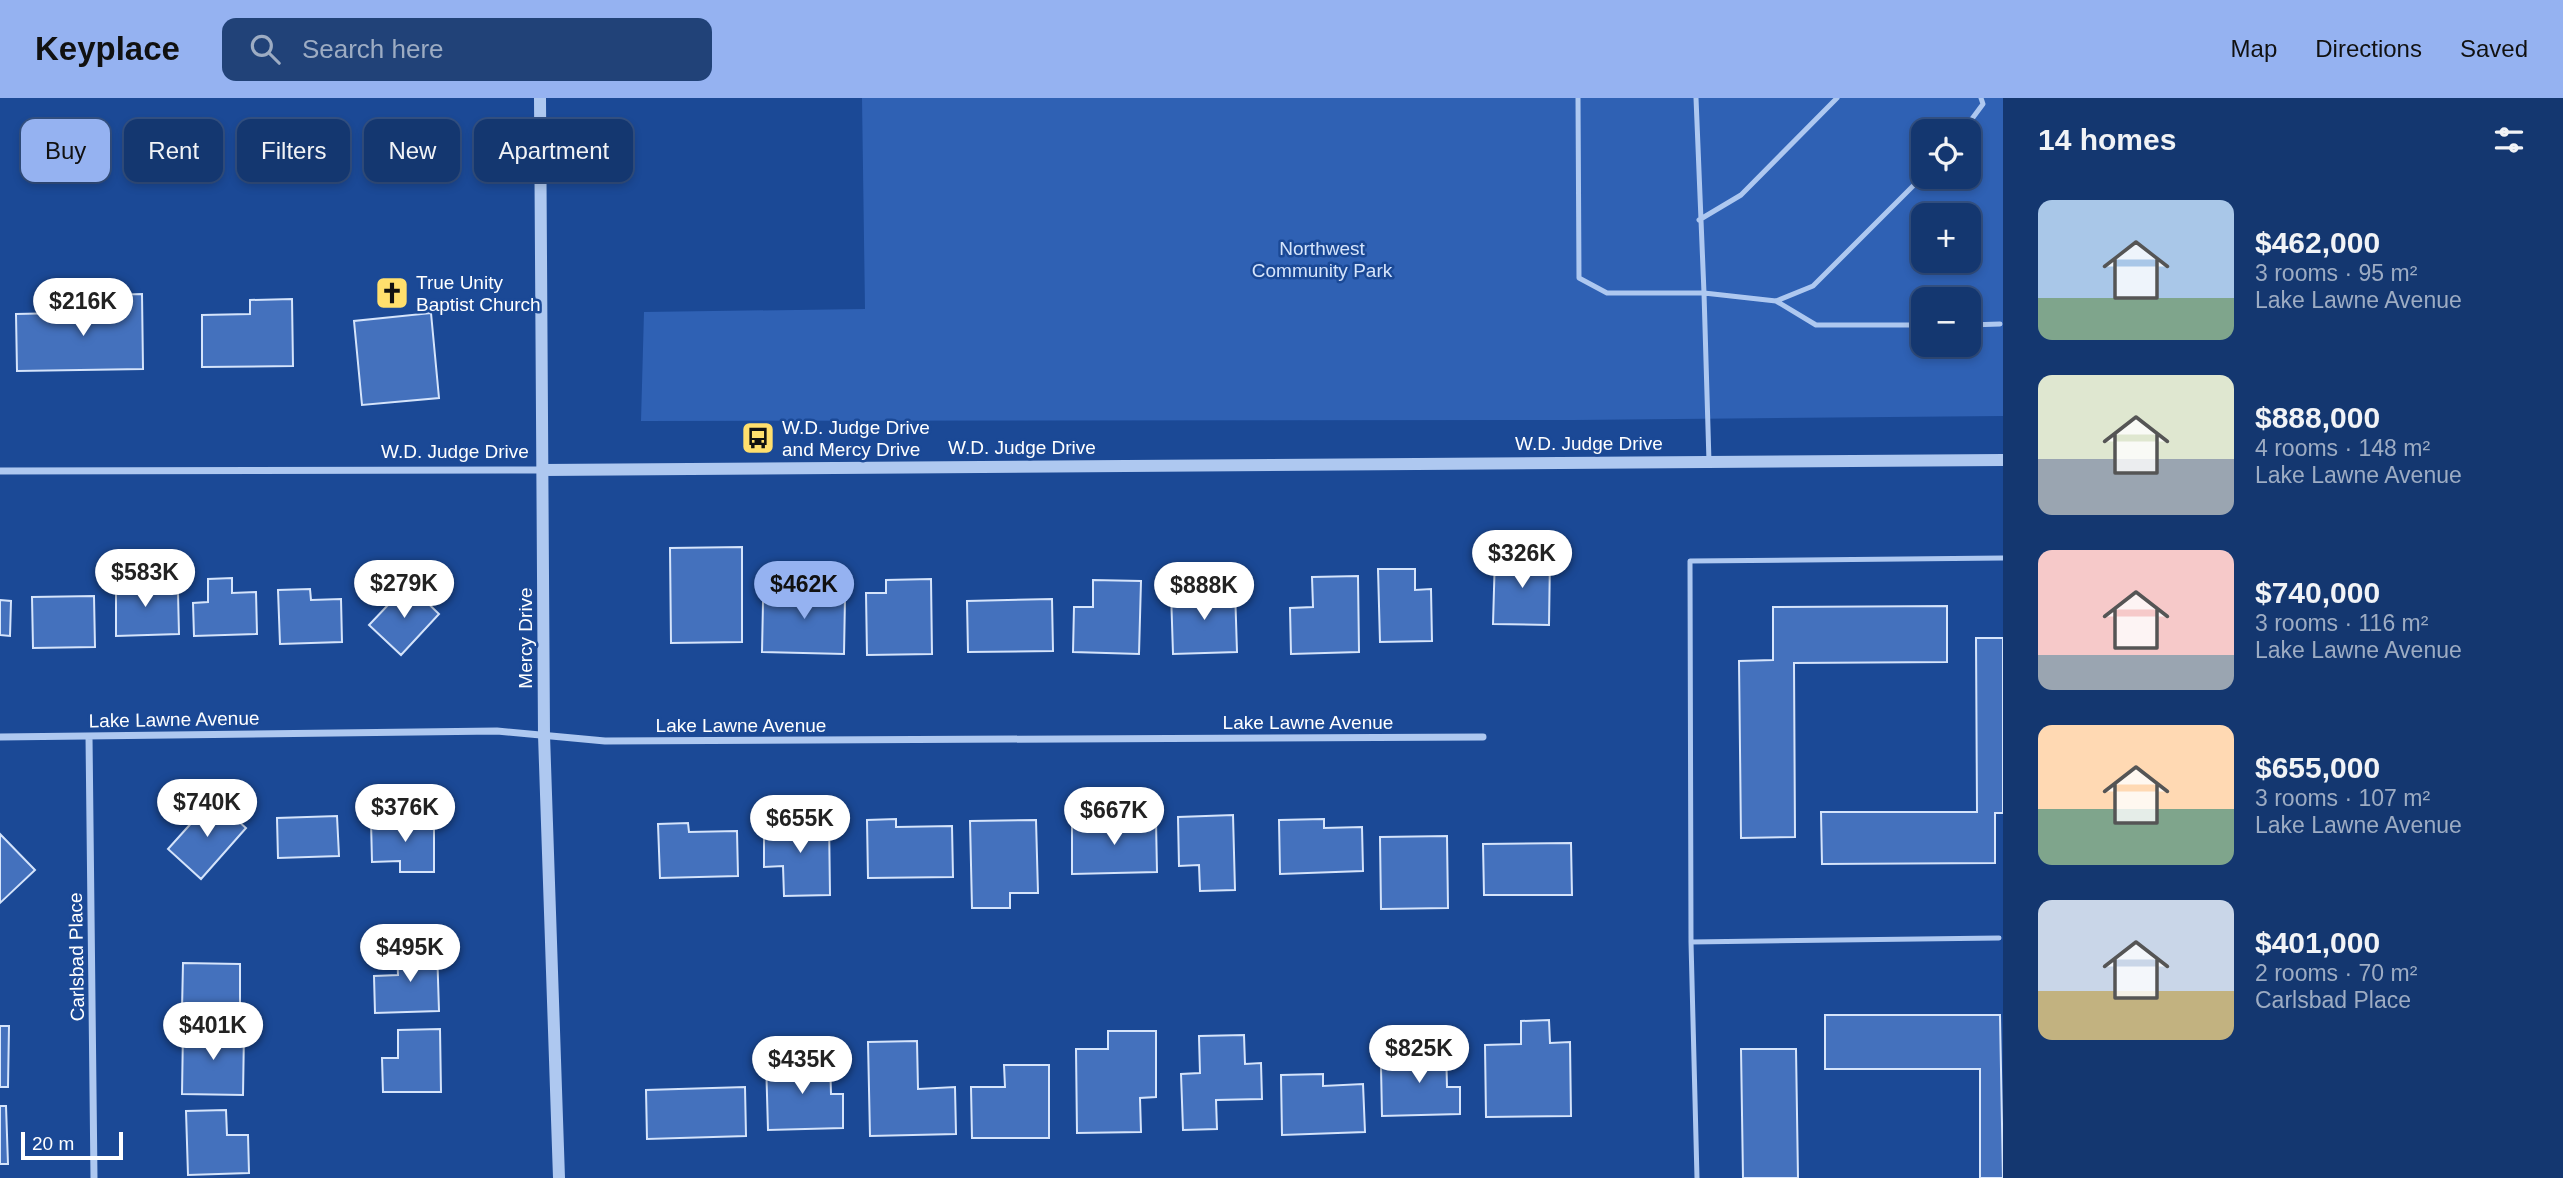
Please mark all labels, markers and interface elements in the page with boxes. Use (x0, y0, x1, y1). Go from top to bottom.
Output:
search box (222, 18, 712, 81)
text: Keyplace (35, 30, 180, 67)
icon: search (246, 30, 284, 68)
text: Search here (302, 34, 444, 64)
text: Map (2231, 35, 2277, 62)
text: Directions (2315, 35, 2422, 62)
text: Saved (2460, 35, 2528, 62)
chip: Buy (21, 119, 110, 182)
chip: Rent (124, 119, 223, 182)
chip: Filters (237, 119, 350, 182)
chip: New (364, 119, 460, 182)
chip: Apartment (474, 119, 633, 182)
map controls (1911, 119, 1981, 357)
button: locate (1911, 119, 1981, 189)
icon: filters (2490, 121, 2528, 159)
text: 14 homes (2038, 123, 2176, 156)
button: + (1911, 203, 1981, 273)
text: $462,000 (2255, 226, 2380, 259)
icon: home (2094, 228, 2178, 312)
park label: Northwest Community Park (1252, 238, 1393, 281)
text: 3 rooms · 95 m² (2255, 260, 2417, 286)
place label: True Unity Baptist Church (416, 272, 541, 315)
church icon: True Unity Baptist Church (373, 274, 411, 312)
pin: $216K (34, 278, 132, 338)
button: − (1911, 287, 1981, 357)
text: Lake Lawne Avenue (2255, 287, 2462, 313)
text: $216K (49, 288, 117, 314)
text: $888,000 (2255, 401, 2380, 434)
icon: home (2094, 403, 2178, 487)
place label: W.D. Judge Drive and Mercy Drive (782, 417, 930, 460)
bus stop icon: W.D. Judge Drive and Mercy Drive (739, 419, 777, 457)
street label: W.D. Judge Drive (1515, 433, 1663, 454)
text: 4 rooms · 148 m² (2255, 435, 2430, 461)
street label: W.D. Judge Drive (948, 437, 1096, 458)
street label: W.D. Judge Drive (381, 441, 529, 462)
text: Lake Lawne Avenue (2255, 462, 2462, 488)
pin: $326K (1473, 531, 1571, 590)
text: $326K (1488, 540, 1556, 566)
pin: $583K (96, 550, 194, 609)
text: $583K (111, 559, 179, 585)
pin: $279K (355, 560, 453, 620)
pin: $462K (755, 561, 853, 621)
pin: $888K (1155, 562, 1253, 622)
text: $279K (370, 570, 438, 596)
text: $462K (770, 571, 838, 597)
text: $888K (1170, 572, 1238, 598)
text: $740,000 (2255, 576, 2380, 609)
icon: home (2094, 578, 2178, 662)
street label: Mercy Drive (515, 587, 536, 689)
text: 3 rooms · 116 m² (2255, 610, 2428, 636)
text: Lake Lawne Avenue (2255, 637, 2462, 663)
street label: Lake Lawne Avenue (88, 708, 260, 731)
street label: Lake Lawne Avenue (1223, 712, 1393, 733)
street label: Lake Lawne Avenue (656, 715, 826, 736)
text: $655,000 (2255, 751, 2380, 784)
icon: home (2094, 753, 2178, 837)
pin: $740K (158, 780, 256, 839)
pin: $376K (356, 784, 454, 844)
text: 3 rooms · 107 m² (2255, 785, 2430, 811)
pin: $667K (1065, 788, 1163, 847)
text: $740K (173, 789, 241, 815)
text: $376K (371, 794, 439, 820)
pin: $655K (751, 796, 849, 855)
text: $667K (1080, 797, 1148, 823)
text: $655K (766, 805, 834, 831)
text: Lake Lawne Avenue (2255, 812, 2462, 838)
street label: Carlsbad Place (65, 892, 88, 1022)
pin: $495K (361, 924, 459, 984)
text: $401,000 (2255, 926, 2380, 959)
icon: home (2094, 928, 2178, 1012)
text: $495K (376, 934, 444, 960)
text: 2 rooms · 70 m² (2255, 960, 2417, 986)
text: Carlsbad Place (2255, 987, 2411, 1013)
pin: $401K (164, 1002, 262, 1062)
text: $401K (179, 1012, 247, 1038)
pin: $825K (1370, 1026, 1468, 1085)
text: $825K (1385, 1035, 1453, 1061)
pin: $435K (753, 1037, 851, 1096)
text: $435K (768, 1046, 836, 1072)
scale bar (21, 1129, 122, 1161)
text: 20 m (32, 1133, 74, 1154)

